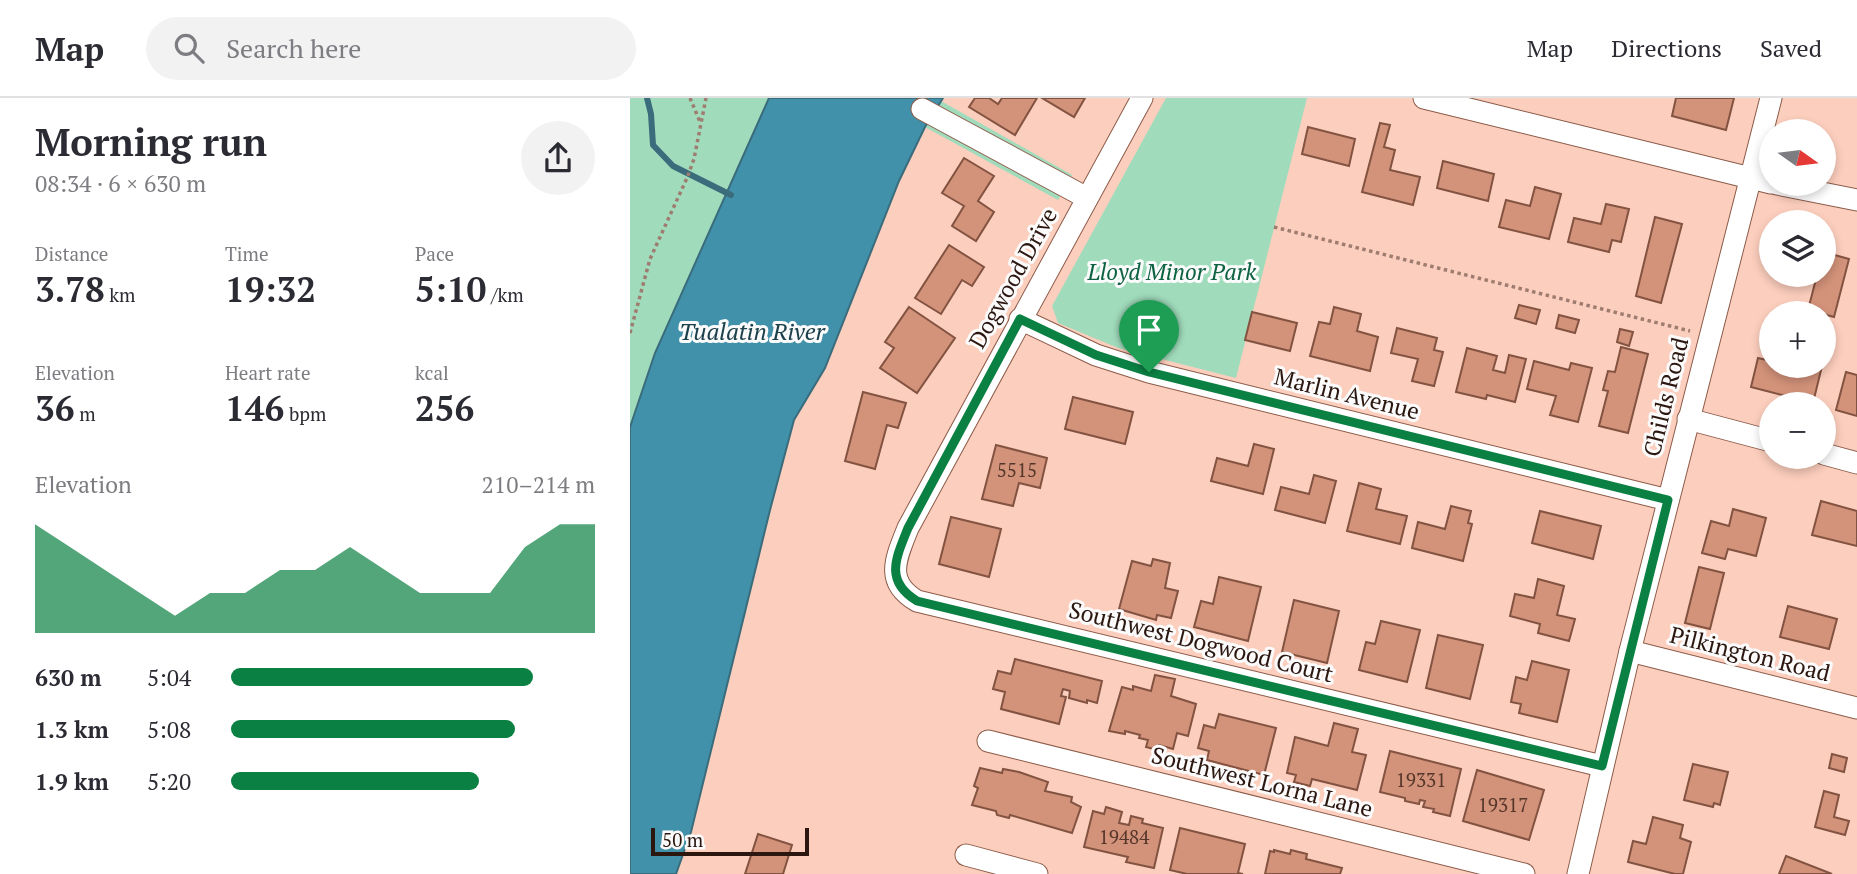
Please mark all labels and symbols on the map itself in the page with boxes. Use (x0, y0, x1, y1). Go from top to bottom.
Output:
north arrow (1759, 119, 1836, 196)
street label: Dogwood Drive (961, 202, 1064, 354)
park label: Lloyd Minor Park (1087, 256, 1257, 287)
pin (1119, 300, 1179, 372)
water label: Tualatin River (679, 315, 827, 347)
street label: Childs Road (1636, 334, 1695, 460)
street label: Marlin Avenue (1271, 361, 1423, 427)
house number: 5515 (997, 457, 1037, 482)
street label: Southwest Dogwood Court (1066, 594, 1337, 689)
street label: Pilkington Road (1667, 619, 1834, 688)
street label: Southwest Lorna Lane (1148, 739, 1376, 824)
house number: 19331 (1396, 767, 1446, 792)
house number: 19317 (1478, 792, 1528, 817)
house number: 19484 (1099, 824, 1150, 849)
scale bar (651, 825, 808, 857)

